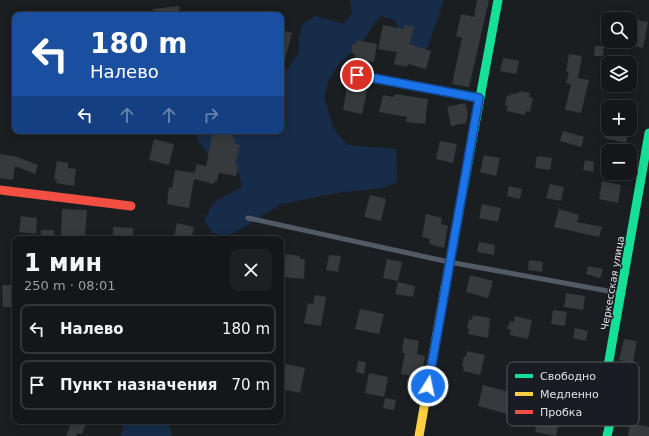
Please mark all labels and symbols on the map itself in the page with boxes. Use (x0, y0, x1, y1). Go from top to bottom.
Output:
pin (340, 58, 374, 92)
street label: Черкесская улица (599, 235, 626, 331)
legend (507, 362, 639, 426)
position arrow (407, 365, 449, 407)
text: Свободно (540, 370, 596, 383)
text: Медленно (540, 388, 599, 401)
text: Пробка (540, 406, 582, 419)

